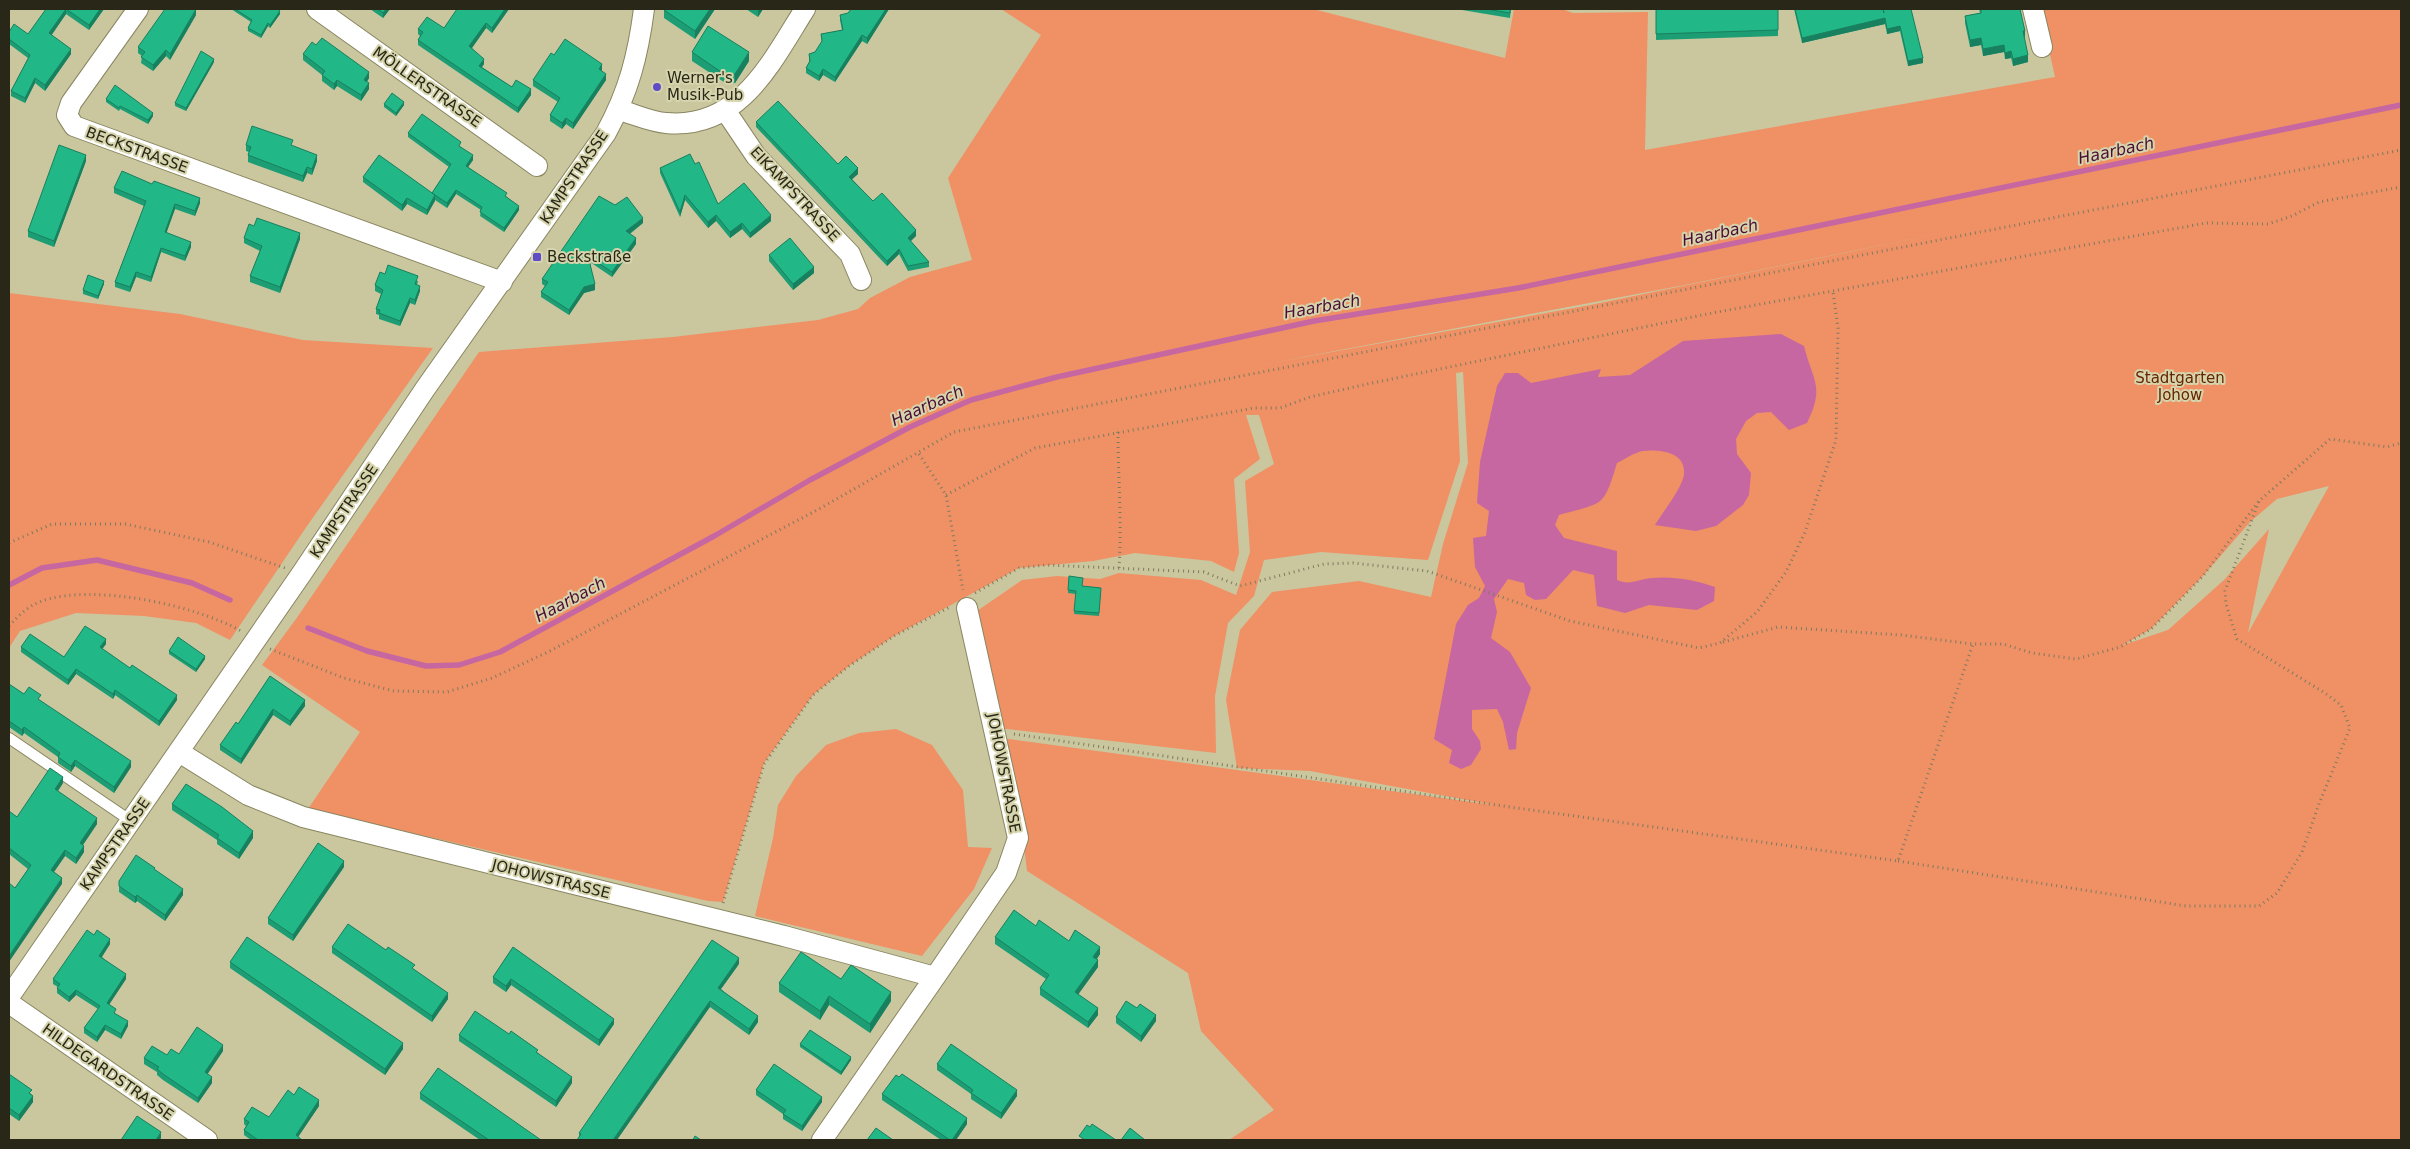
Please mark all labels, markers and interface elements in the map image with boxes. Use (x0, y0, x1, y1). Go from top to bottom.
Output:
street label: MÖLLERSTRASSE (369, 42, 485, 131)
place label: Werner's Musik-Pub (667, 69, 743, 104)
marker: Werner's Musik-Pub (651, 81, 663, 93)
street label: BECKSTRASSE (83, 123, 191, 177)
street label: KAMPSTRASSE (536, 127, 612, 227)
water label: Haarbach (2076, 133, 2156, 168)
street label: EIKAMPSTRASSE (746, 143, 844, 245)
water label: Haarbach (1680, 215, 1760, 250)
place label: Beckstraße (547, 248, 631, 266)
marker: Beckstraße (531, 251, 543, 263)
water label: Haarbach (1282, 290, 1362, 323)
park label: Stadtgarten Johow (2135, 369, 2225, 404)
water label: Haarbach (888, 381, 966, 430)
street label: KAMPSTRASSE (306, 461, 382, 561)
water label: Haarbach (532, 573, 609, 626)
street label: JOHOWSTRASSE (983, 711, 1024, 834)
street label: KAMPSTRASSE (76, 794, 154, 894)
street label: JOHOWSTRASSE (489, 855, 612, 902)
street label: HILDEGARDSTRASSE (39, 1020, 177, 1124)

